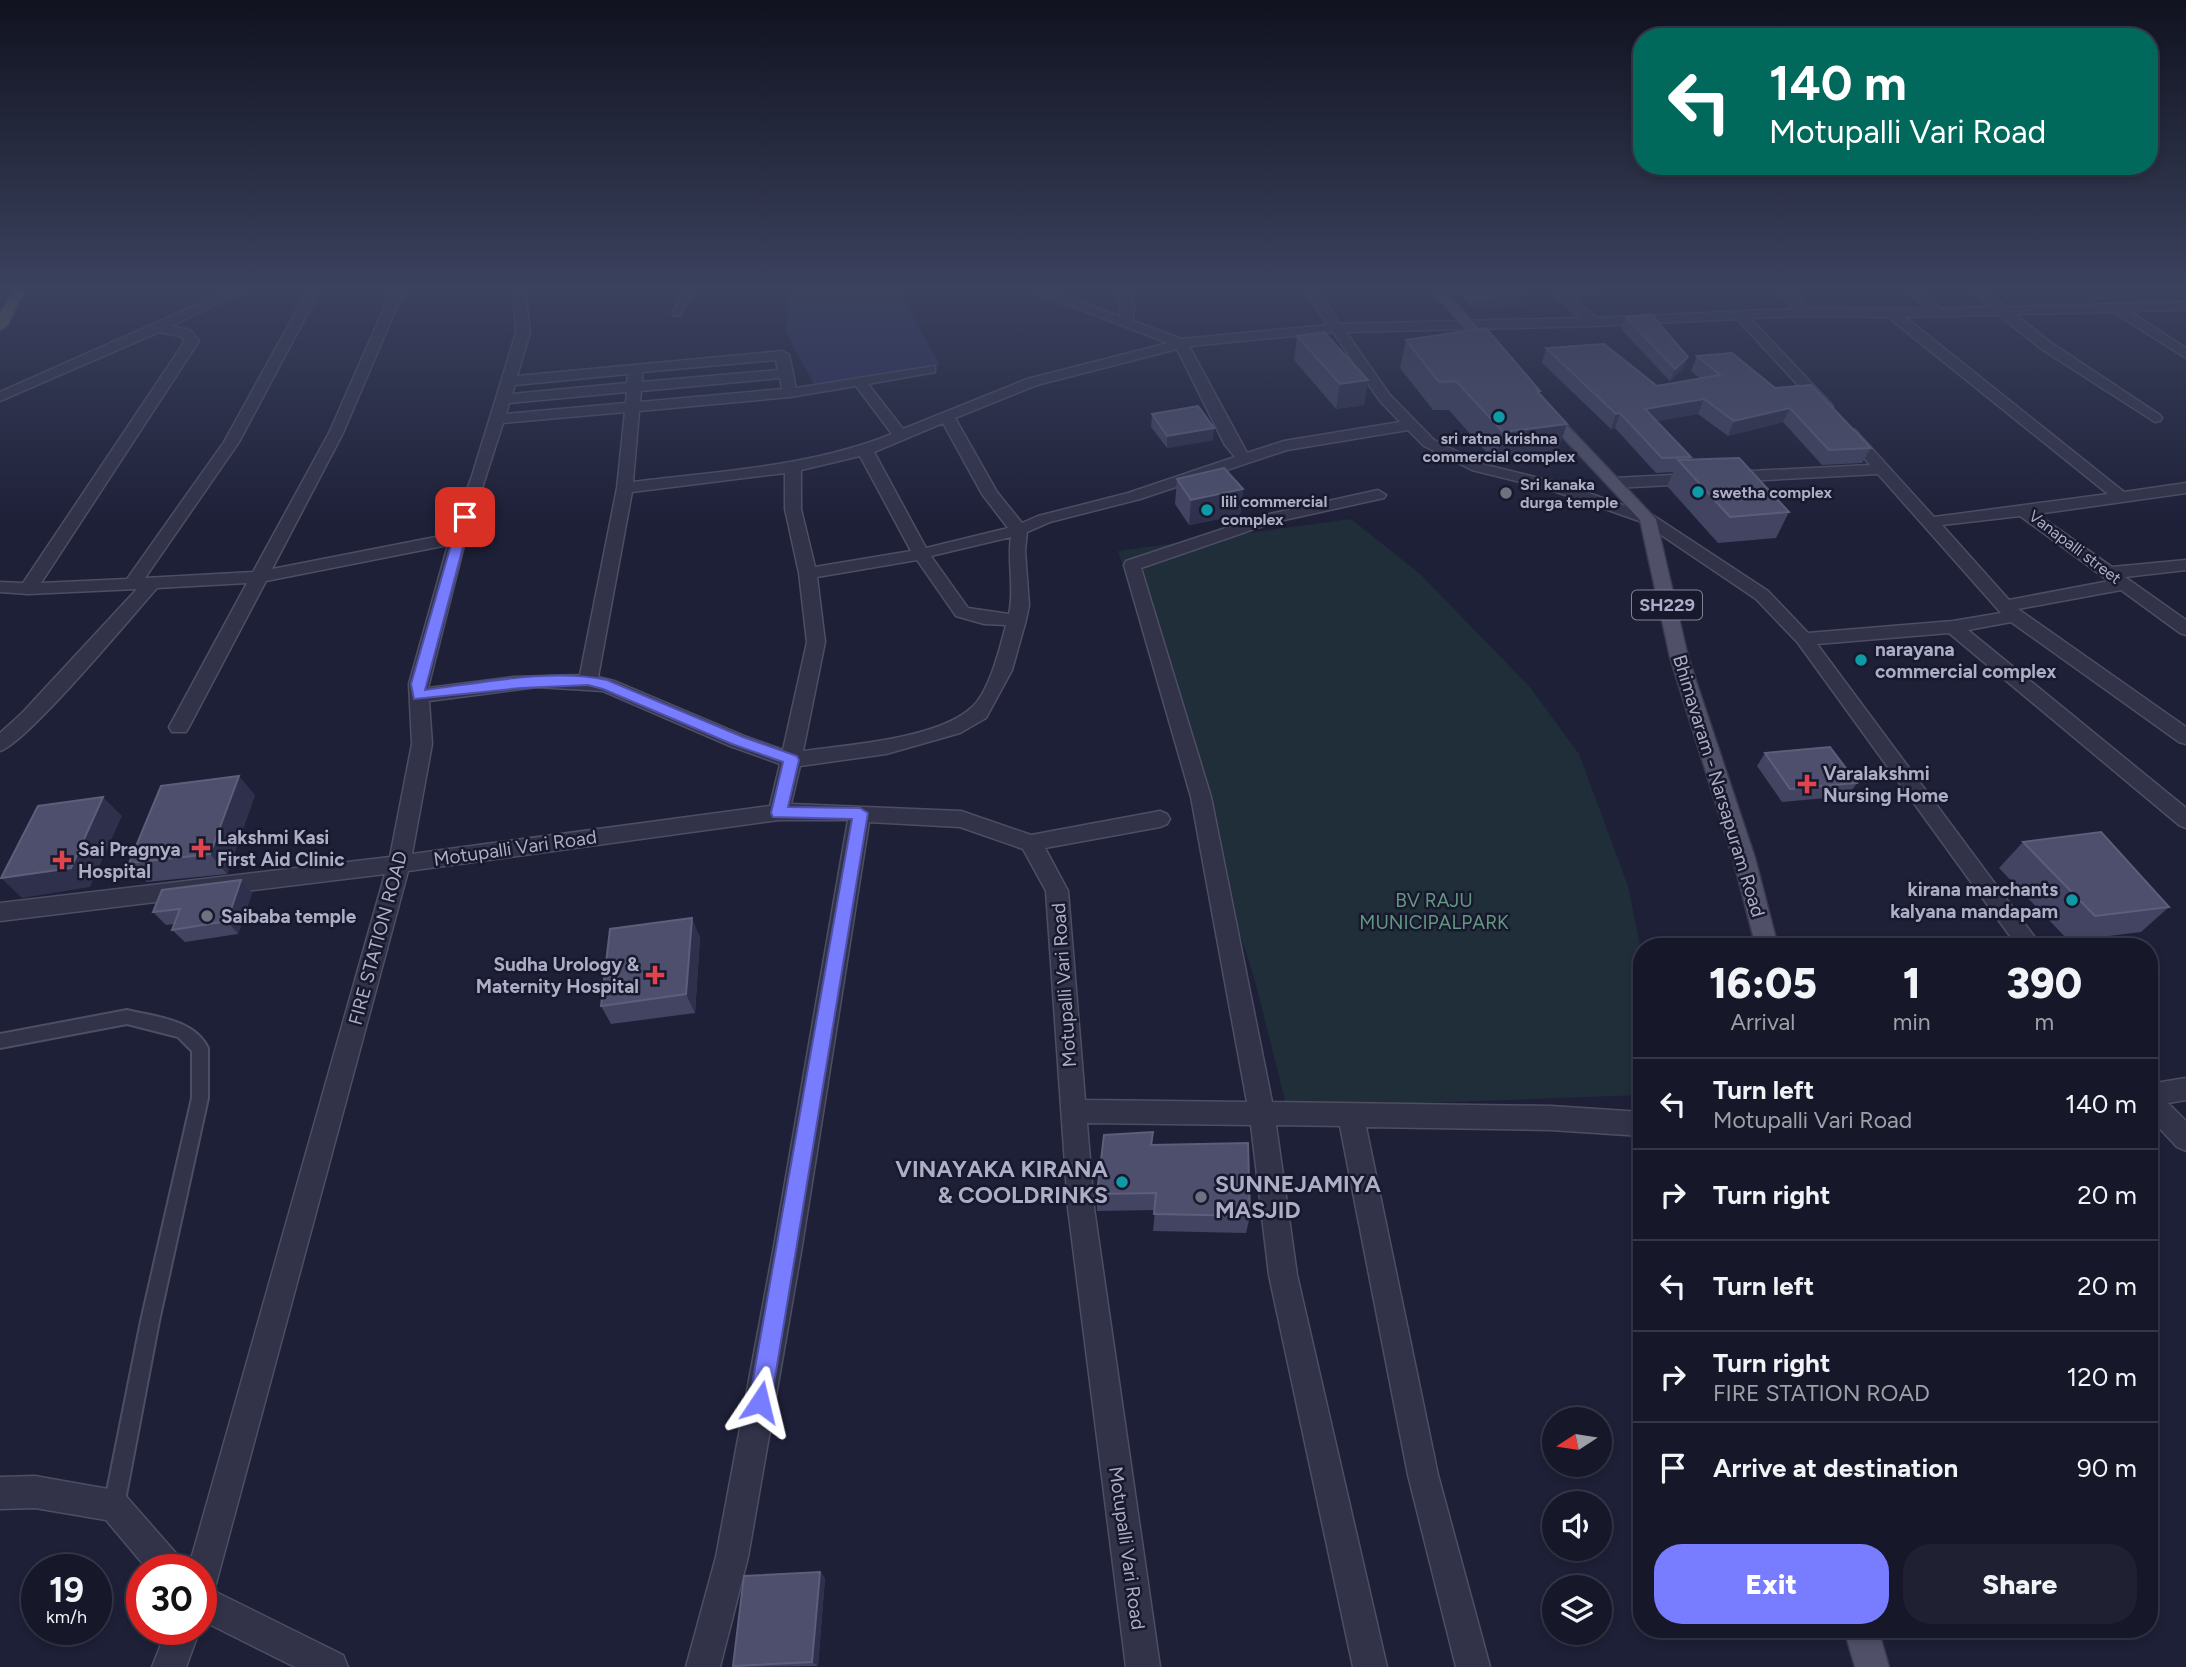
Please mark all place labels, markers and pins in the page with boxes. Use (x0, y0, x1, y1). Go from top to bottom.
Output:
marker: sri ratna krishna commercial complex (1491, 409, 1507, 425)
place label: sri ratna krishna commercial complex (1423, 429, 1576, 466)
place label: Sri kanaka durga temple (1520, 475, 1618, 512)
place label: swetha complex (1712, 483, 1832, 502)
marker: swetha complex (1690, 484, 1706, 500)
marker: Sri kanaka durga temple (1498, 485, 1514, 501)
pin (435, 487, 495, 547)
place label: lili commercial complex (1221, 492, 1327, 529)
marker: lili commercial complex (1199, 502, 1215, 518)
place label: narayana commercial complex (1875, 638, 2056, 683)
marker: narayana commercial complex (1853, 652, 1869, 668)
place label: Varalakshmi Nursing Home (1823, 762, 1949, 807)
marker: Varalakshmi Nursing Home (1797, 774, 1817, 794)
place label: Lakshmi Kasi First Aid Clinic (217, 826, 345, 871)
place label: Sai Pragnya Hospital (78, 838, 181, 883)
marker: Lakshmi Kasi First Aid Clinic (191, 838, 211, 858)
marker: Sai Pragnya Hospital (52, 850, 72, 870)
place label: kirana marchants kalyana mandapam (1890, 878, 2058, 923)
marker: kirana marchants kalyana mandapam (2064, 892, 2080, 908)
place label: Saibaba temple (221, 905, 357, 928)
marker: Saibaba temple (199, 908, 215, 924)
place label: Sudha Urology & Maternity Hospital (476, 953, 640, 998)
marker: Sudha Urology & Maternity Hospital (645, 965, 665, 985)
place label: VINAYAKA KIRANA & COOLDRINKS (895, 1155, 1109, 1209)
place label: SUNNEJAMIYA MASJID (1215, 1170, 1382, 1224)
marker: VINAYAKA KIRANA & COOLDRINKS (1114, 1174, 1130, 1190)
marker: SUNNEJAMIYA MASJID (1193, 1189, 1209, 1205)

